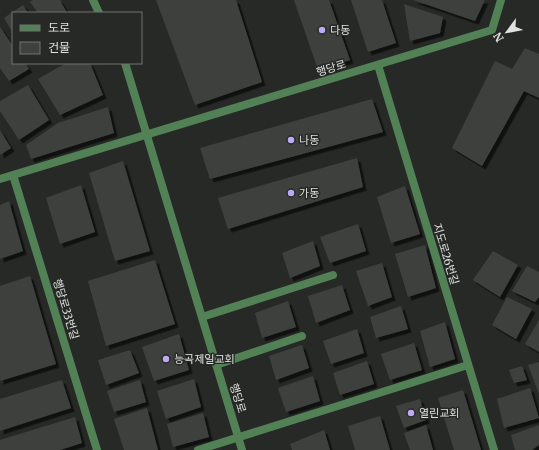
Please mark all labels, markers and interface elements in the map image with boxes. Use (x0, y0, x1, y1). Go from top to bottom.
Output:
legend (12, 12, 142, 64)
north arrow (487, 12, 527, 52)
text: 도로 (48, 20, 70, 35)
place label: 다동 (330, 23, 350, 37)
marker: 다동 (317, 25, 327, 35)
text: N (490, 30, 507, 45)
text: 건물 (48, 40, 70, 55)
street label: 행당로 (314, 57, 348, 79)
place label: 나동 (299, 133, 319, 147)
marker: 나동 (286, 135, 296, 145)
place label: 가동 (299, 186, 319, 200)
marker: 가동 (286, 188, 296, 198)
street label: 지도로26번길 (430, 222, 462, 286)
street label: 행당로33번길 (50, 277, 82, 341)
place label: 능곡제일교회 (174, 352, 235, 366)
marker: 능곡제일교회 (161, 354, 171, 364)
street label: 행당로 (227, 381, 249, 415)
place label: 열린교회 (419, 406, 459, 420)
marker: 열린교회 (406, 408, 416, 418)

